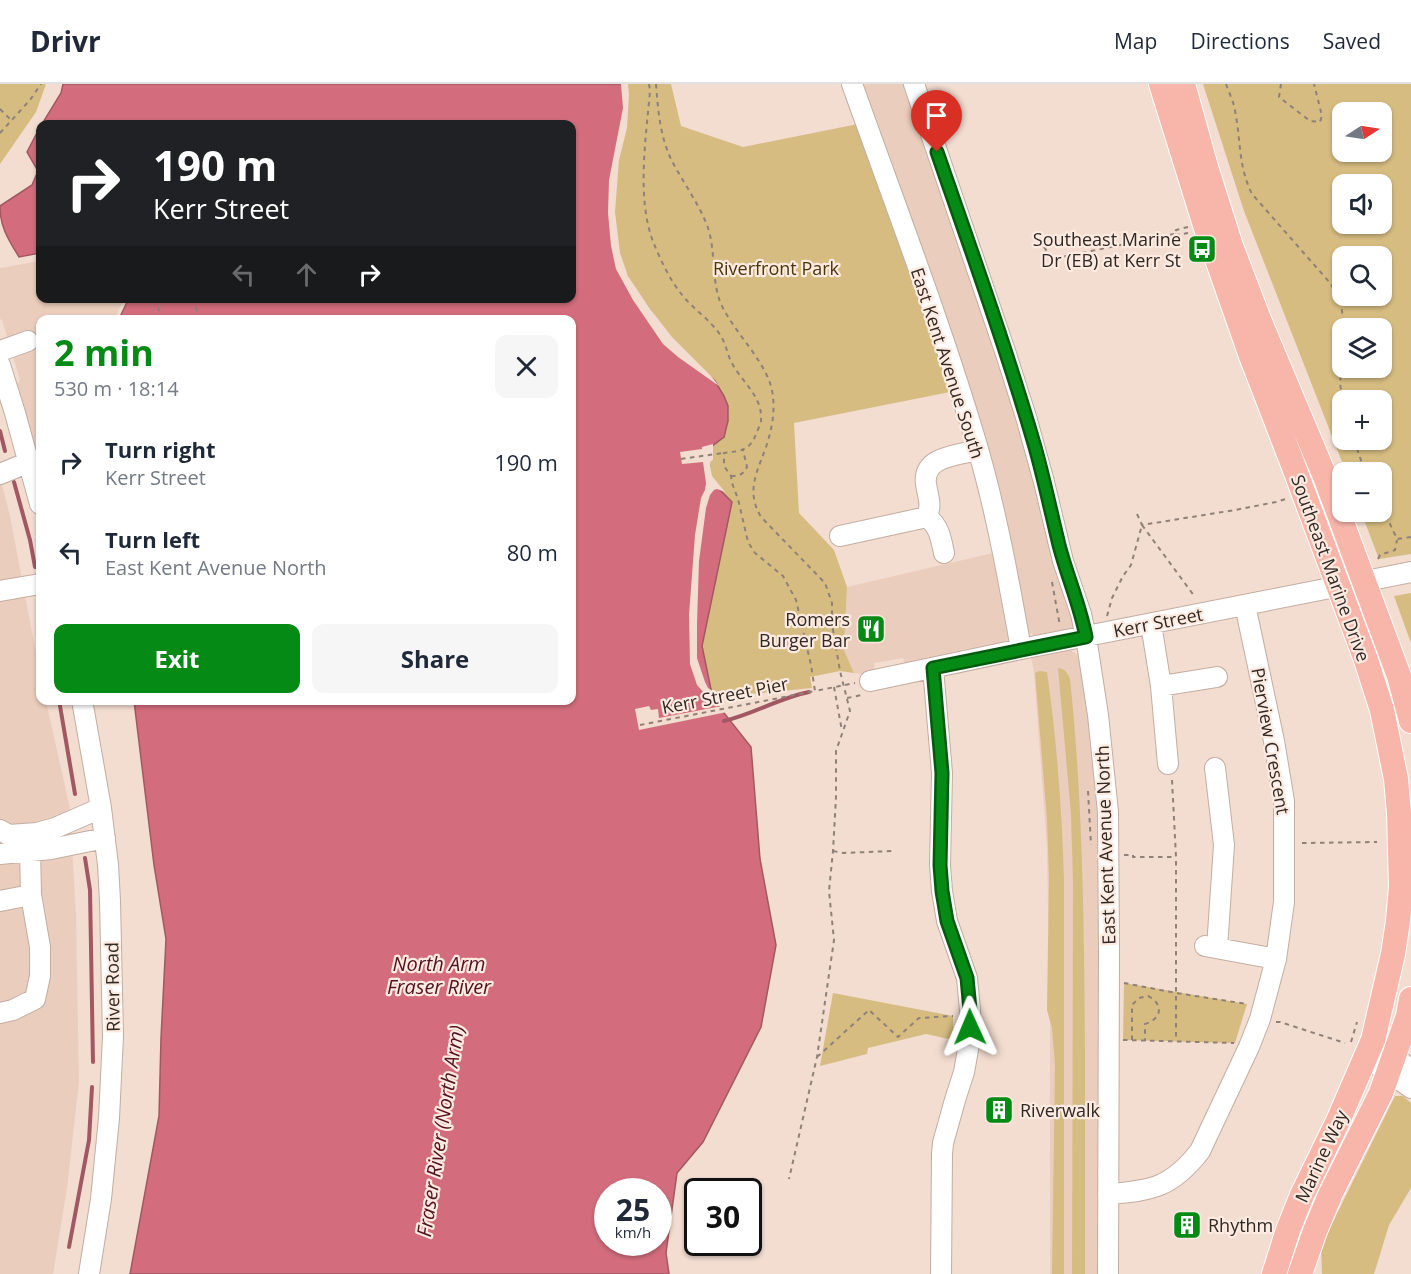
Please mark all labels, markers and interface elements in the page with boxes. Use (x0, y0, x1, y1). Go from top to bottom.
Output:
text: Drivr (30, 22, 101, 60)
text: Map (1114, 27, 1157, 55)
text: Directions (1190, 27, 1290, 55)
text: Saved (1323, 27, 1381, 55)
pin (911, 90, 962, 152)
icon: arrive (920, 99, 953, 132)
north arrow (1332, 102, 1392, 162)
map controls (1332, 102, 1392, 522)
text: 190 m (153, 136, 277, 193)
icon: right (54, 144, 132, 222)
button: sound (1332, 174, 1392, 234)
text: Kerr Street (153, 190, 289, 227)
place label: Southeast Marine Dr (EB) at Kerr St (1033, 227, 1181, 272)
bus stop icon: Southeast Marine Dr (EB) at Kerr St (1186, 233, 1218, 265)
button: search (1332, 246, 1392, 306)
park label: Riverfront Park (713, 256, 840, 280)
icon: left (227, 258, 260, 291)
icon: ahead (290, 258, 323, 291)
icon: right (353, 258, 386, 291)
street label: East Kent Avenue South (906, 264, 990, 462)
button: layers (1332, 318, 1392, 378)
text: 2 min (54, 328, 154, 377)
button: close (495, 335, 558, 398)
text: 530 m · 18:14 (54, 375, 179, 402)
button: + (1332, 390, 1392, 450)
text: Turn right (105, 434, 216, 464)
icon: right (54, 446, 87, 479)
text: 190 m (494, 447, 558, 477)
button: − (1332, 462, 1392, 522)
text: Kerr Street (105, 464, 206, 491)
street label: Southeast Marine Drive (1286, 471, 1376, 665)
text: Turn left (105, 524, 200, 554)
icon: left (54, 536, 87, 569)
text: 80 m (507, 537, 558, 567)
text: East Kent Avenue North (105, 554, 327, 581)
street label: Kerr Street (1111, 602, 1205, 642)
place label: Romers Burger Bar (759, 607, 851, 652)
restaurant icon: Romers Burger Bar (855, 613, 887, 645)
button: Exit (54, 624, 300, 693)
button: Share (312, 624, 558, 693)
street label: Pierview Crescent (1246, 666, 1296, 816)
street label: Kerr Street Pier (660, 671, 791, 719)
street label: East Kent Avenue North (1090, 745, 1120, 945)
street label: River Road (99, 942, 125, 1032)
water label: North Arm Fraser River (387, 950, 492, 1000)
position arrow (938, 995, 1002, 1059)
water label: Fraser River (North Arm) (410, 1023, 470, 1239)
building icon: Riverwalk (983, 1094, 1015, 1126)
place label: Riverwalk (1020, 1098, 1101, 1122)
street label: Marine Way (1289, 1105, 1353, 1206)
speed limit sign: 30 (684, 1178, 762, 1256)
text: 25 (616, 1189, 650, 1230)
building icon: Rhythm (1171, 1209, 1203, 1241)
place label: Rhythm (1208, 1213, 1273, 1237)
text: km/h (615, 1222, 651, 1242)

